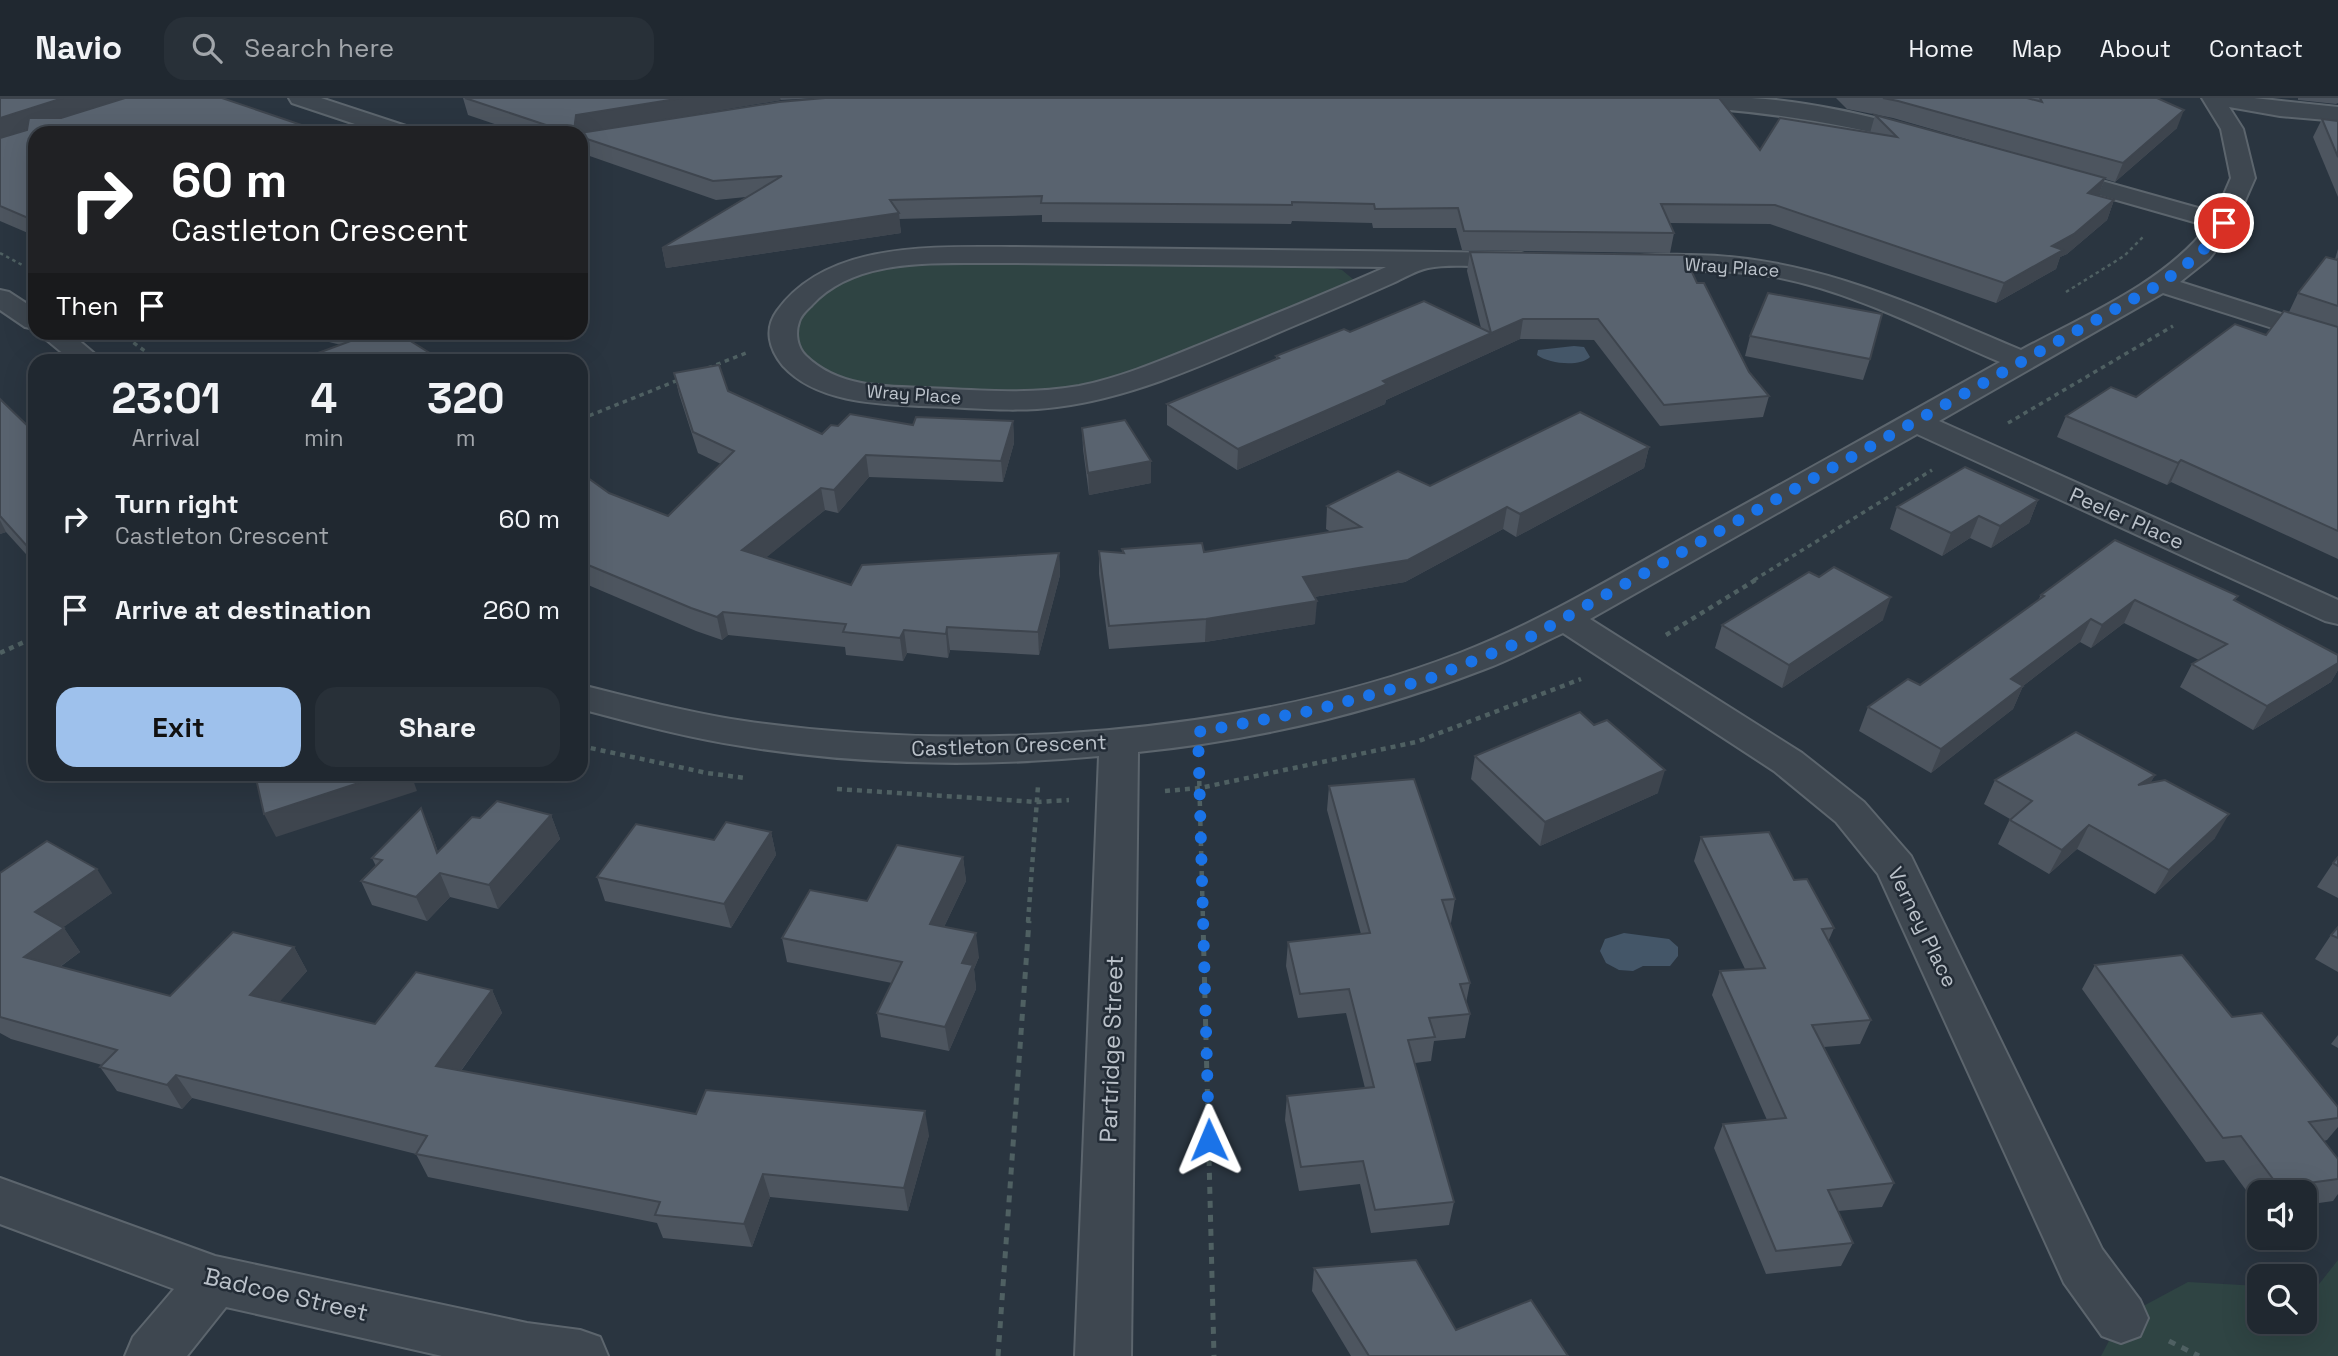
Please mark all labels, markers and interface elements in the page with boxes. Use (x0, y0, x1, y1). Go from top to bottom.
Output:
search box (164, 17, 654, 80)
text: Navio (35, 27, 122, 69)
icon: search (188, 29, 226, 67)
text: Search here (244, 31, 394, 65)
text: Home (1908, 33, 1974, 64)
text: Map (2012, 33, 2062, 64)
text: About (2100, 33, 2171, 64)
text: Contact (2209, 33, 2303, 64)
text: 60 m (171, 149, 287, 211)
icon: right (56, 154, 147, 245)
pin (2194, 193, 2254, 253)
icon: arrive (2205, 204, 2243, 242)
text: Castleton Crescent (171, 210, 469, 250)
street label: Wray Place (1684, 252, 1780, 282)
icon: arrive (133, 287, 171, 325)
text: Then (56, 289, 119, 323)
text: 23:01 (111, 372, 221, 425)
text: 4 (310, 372, 337, 425)
text: 320 (427, 372, 505, 425)
street label: Wray Place (866, 379, 962, 409)
text: Arrival (132, 423, 200, 453)
text: min (304, 423, 344, 453)
text: m (456, 423, 476, 453)
street label: Peeler Place (2066, 481, 2188, 555)
text: Turn right (115, 487, 239, 521)
icon: right (56, 500, 94, 538)
text: 60 m (498, 502, 560, 536)
text: Castleton Crescent (115, 521, 329, 551)
icon: arrive (56, 591, 94, 629)
text: Arrive at destination (115, 593, 372, 627)
text: 260 m (483, 593, 560, 627)
button: Exit (56, 687, 301, 767)
button: Share (315, 687, 560, 767)
street label: Castleton Crescent (911, 728, 1107, 762)
street label: Verney Place (1882, 862, 1964, 992)
street label: Partridge Street (1092, 955, 1130, 1143)
position arrow (1172, 1103, 1246, 1177)
map controls (2247, 1180, 2317, 1334)
button: sound (2247, 1180, 2317, 1250)
street label: Badcoe Street (201, 1260, 371, 1328)
button: search (2247, 1264, 2317, 1334)

